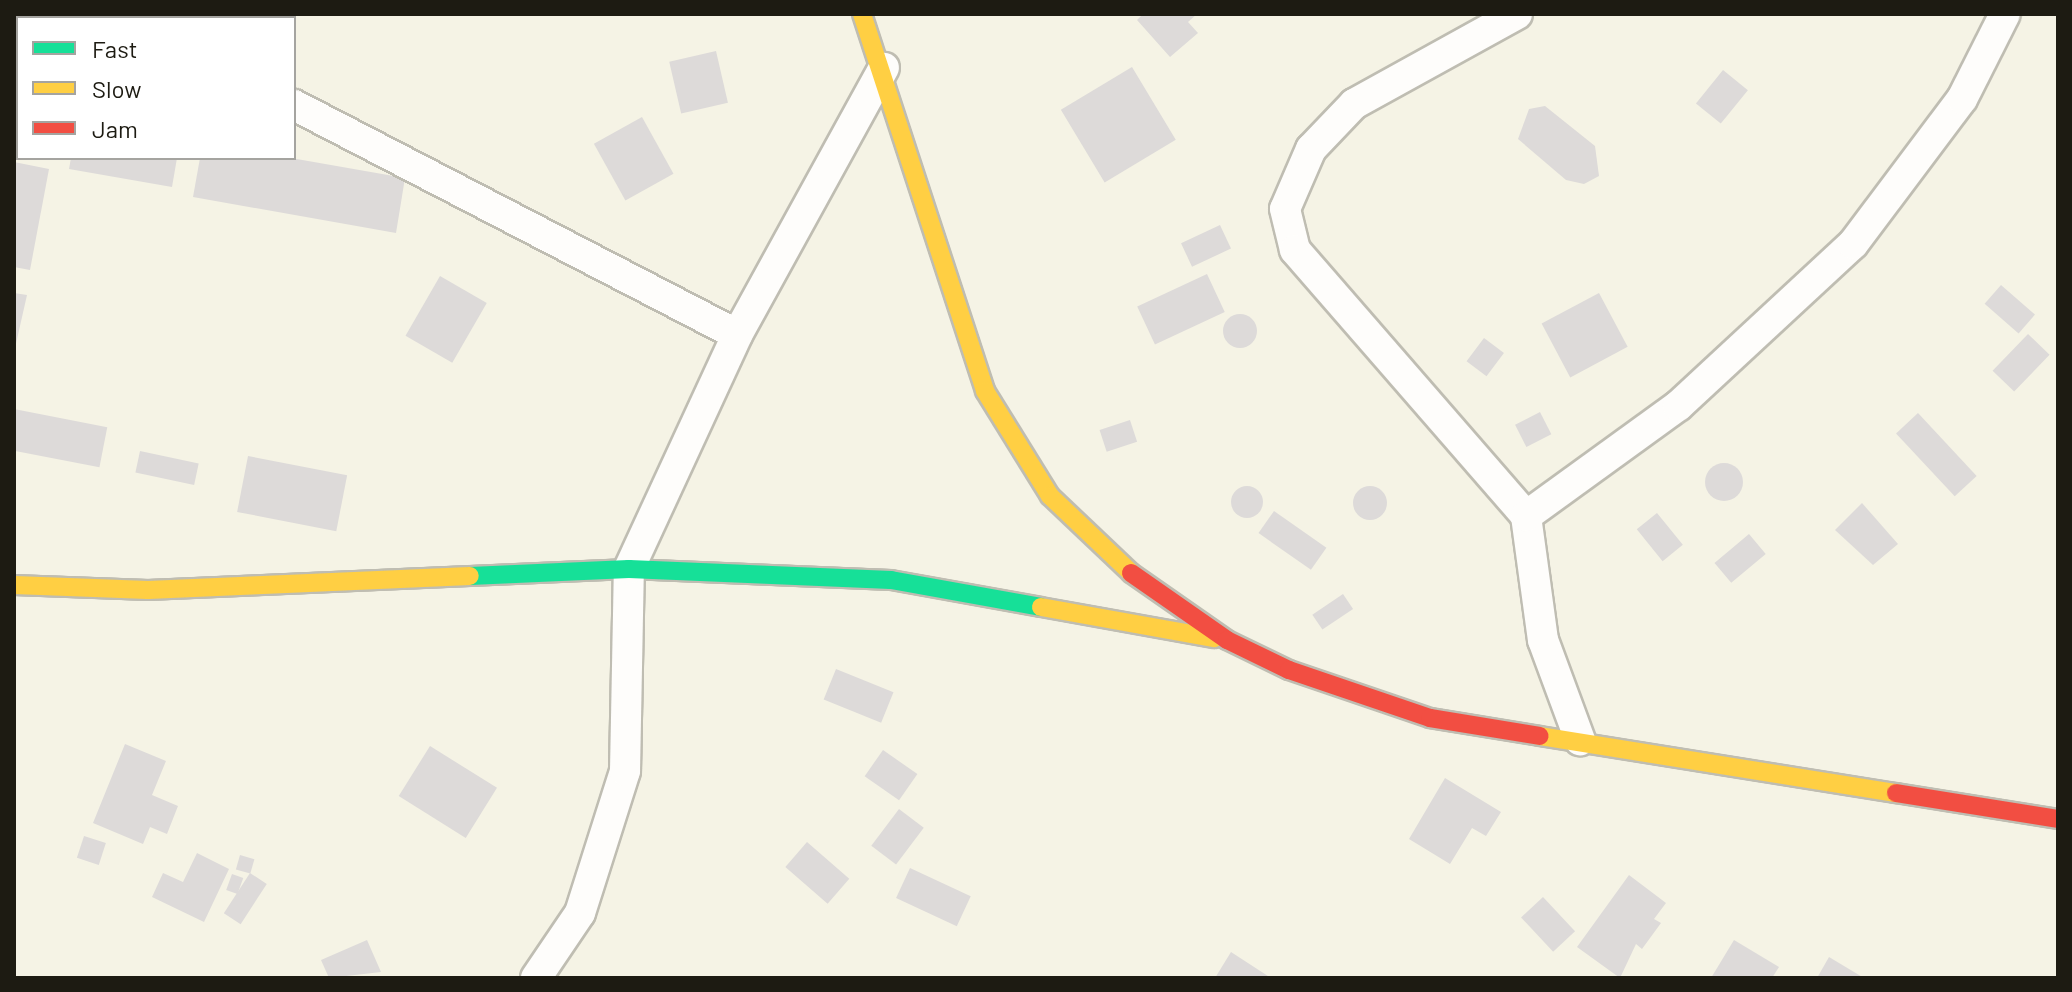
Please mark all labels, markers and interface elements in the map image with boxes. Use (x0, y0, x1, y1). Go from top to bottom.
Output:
legend (16, 16, 296, 160)
text: Fast (92, 34, 137, 63)
text: Slow (92, 74, 141, 103)
text: Jam (92, 114, 138, 143)

